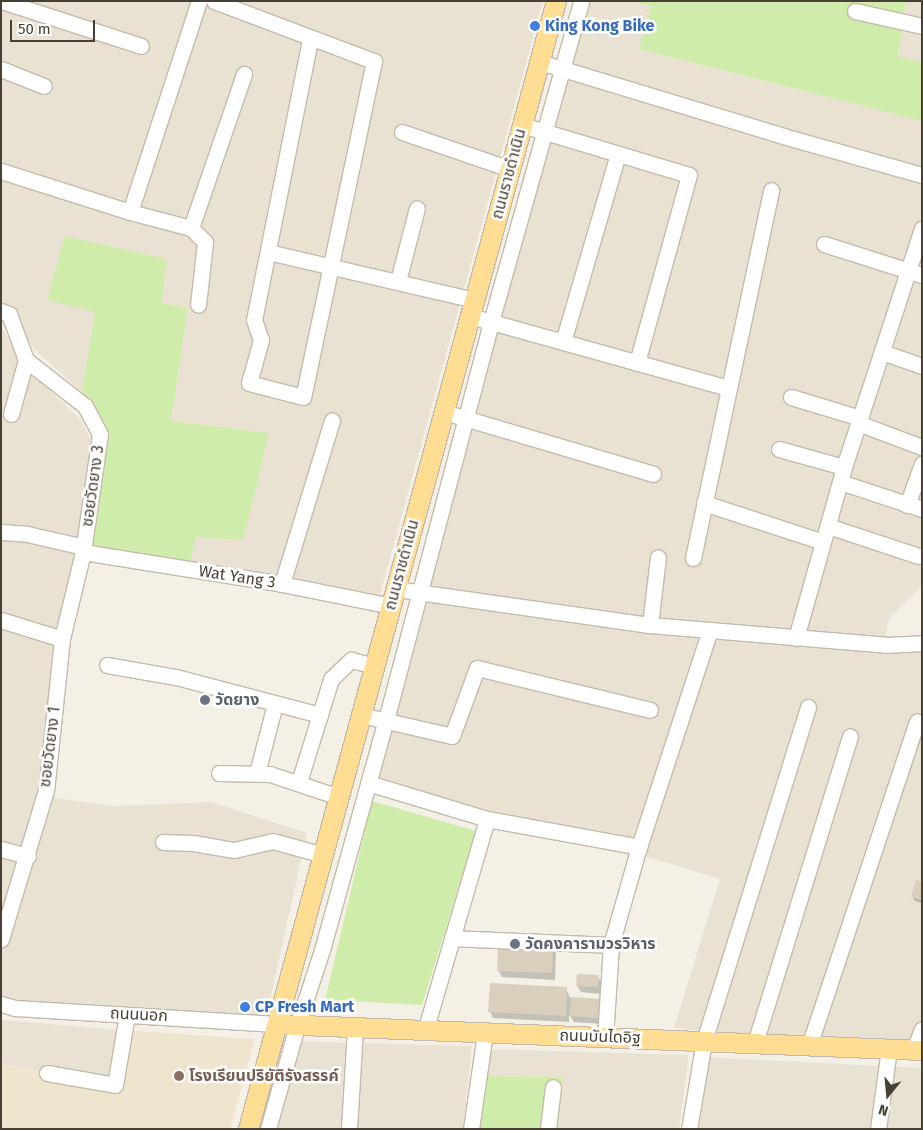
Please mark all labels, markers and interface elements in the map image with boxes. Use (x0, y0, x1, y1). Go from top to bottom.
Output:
scale bar (12, 10, 98, 42)
place label: King Kong Bike (545, 16, 654, 36)
text: 50 m (18, 20, 51, 38)
marker: King Kong Bike (529, 20, 541, 32)
street label: ถนนราชดำเนิน (488, 127, 530, 221)
street label: ซอยวัดยาง 3 (78, 444, 108, 528)
street label: ถนนราชดำเนิน (381, 518, 423, 612)
street label: Wat Yang 3 (197, 561, 277, 593)
place label: วัดยาง (215, 690, 259, 710)
marker: วัดยาง (199, 694, 211, 706)
street label: ซอยวัดยาง 1 (36, 706, 64, 788)
place label: วัดคงคารามวรวิหาร (525, 934, 656, 954)
marker: วัดคงคารามวรวิหาร (509, 938, 521, 950)
place label: CP Fresh Mart (255, 997, 354, 1017)
marker: CP Fresh Mart (239, 1001, 251, 1013)
street label: ถนนนอก (110, 1004, 168, 1026)
street label: ถนนบันไดอิฐ (559, 1026, 641, 1048)
place label: โรงเรียนปริยัติรังสรรค์ (189, 1066, 339, 1086)
marker: โรงเรียนปริยัติรังสรรค์ (173, 1070, 185, 1082)
north arrow (863, 1070, 913, 1120)
text: N (877, 1100, 890, 1119)

